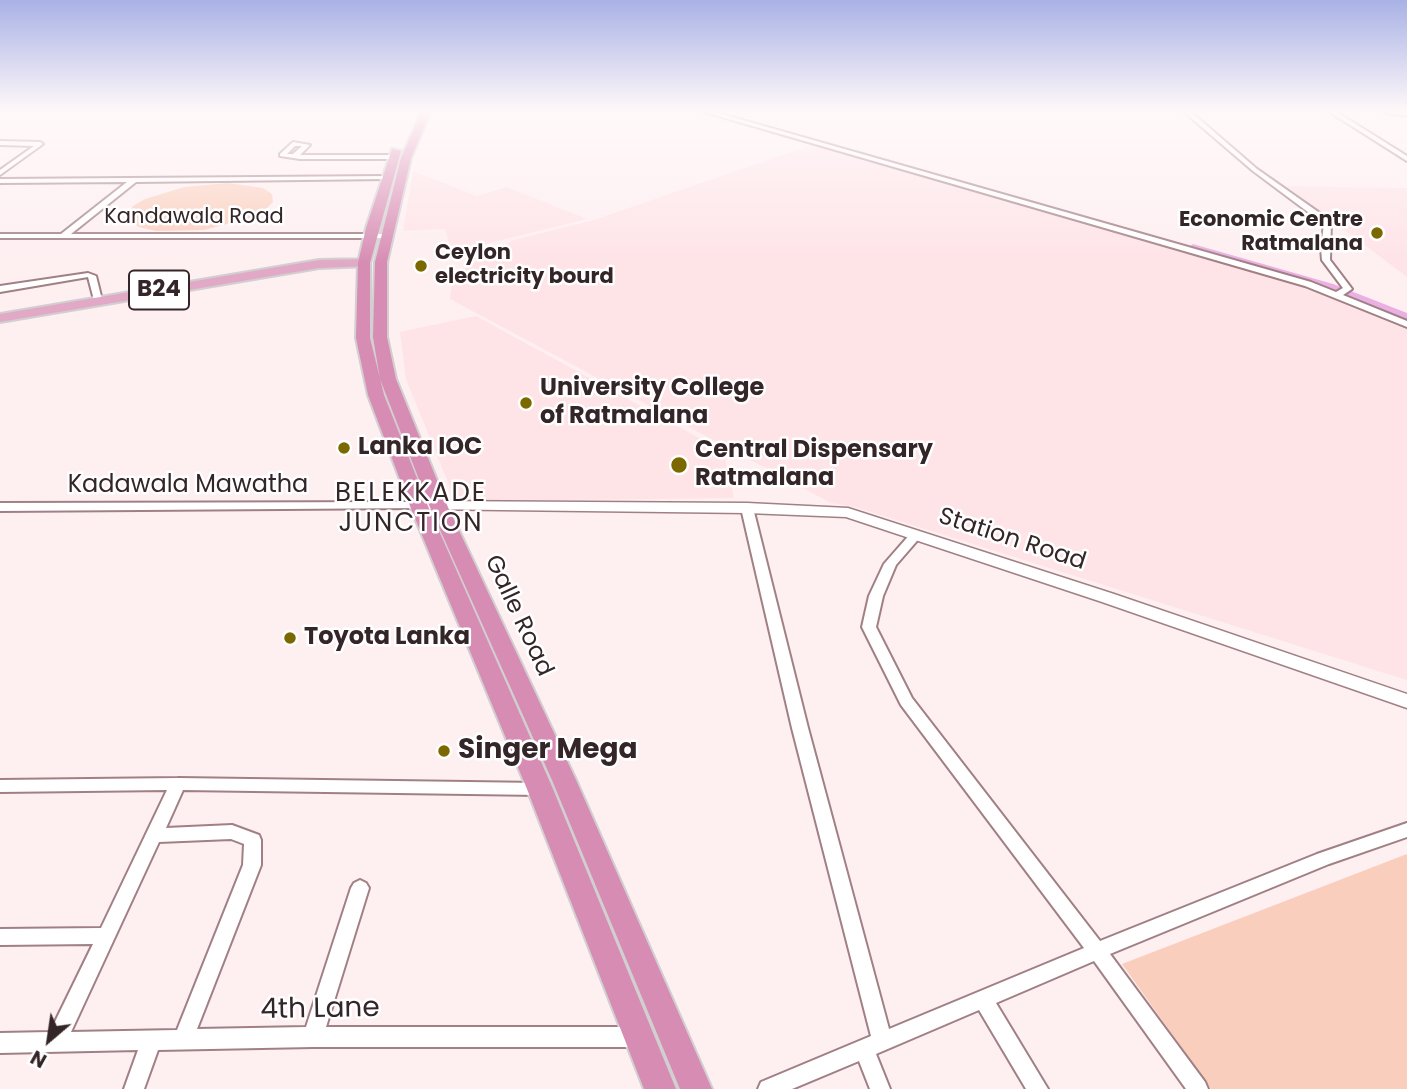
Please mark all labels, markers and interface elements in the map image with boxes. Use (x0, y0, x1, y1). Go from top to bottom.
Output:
street label: Kandawala Road (104, 205, 284, 231)
place label: Economic Centre Ratmalana (1179, 208, 1363, 258)
marker: Economic Centre Ratmalana (1369, 225, 1385, 241)
place label: Ceylon electricity bourd (435, 241, 614, 291)
marker: Ceylon electricity bourd (413, 258, 429, 274)
road number: B24 (129, 270, 189, 310)
place label: University College of Ratmalana (540, 375, 764, 431)
marker: University College of Ratmalana (518, 395, 534, 411)
place label: Lanka IOC (358, 434, 482, 462)
place label: Central Dispensary Ratmalana (695, 437, 933, 493)
marker: Lanka IOC (336, 440, 352, 456)
marker: Central Dispensary Ratmalana (669, 455, 689, 475)
street label: Kadawala Mawatha (68, 472, 308, 500)
district label: BELEKKADE JUNCTION (336, 478, 486, 540)
street label: Station Road (935, 503, 1089, 577)
street label: Galle Road (477, 551, 559, 681)
place label: Toyota Lanka (304, 624, 470, 652)
marker: Toyota Lanka (282, 630, 298, 646)
place label: Singer Mega (458, 734, 638, 768)
marker: Singer Mega (436, 743, 452, 759)
street label: 4th Lane (260, 992, 380, 1028)
north arrow (14, 1005, 84, 1075)
text: N (26, 1044, 51, 1074)

